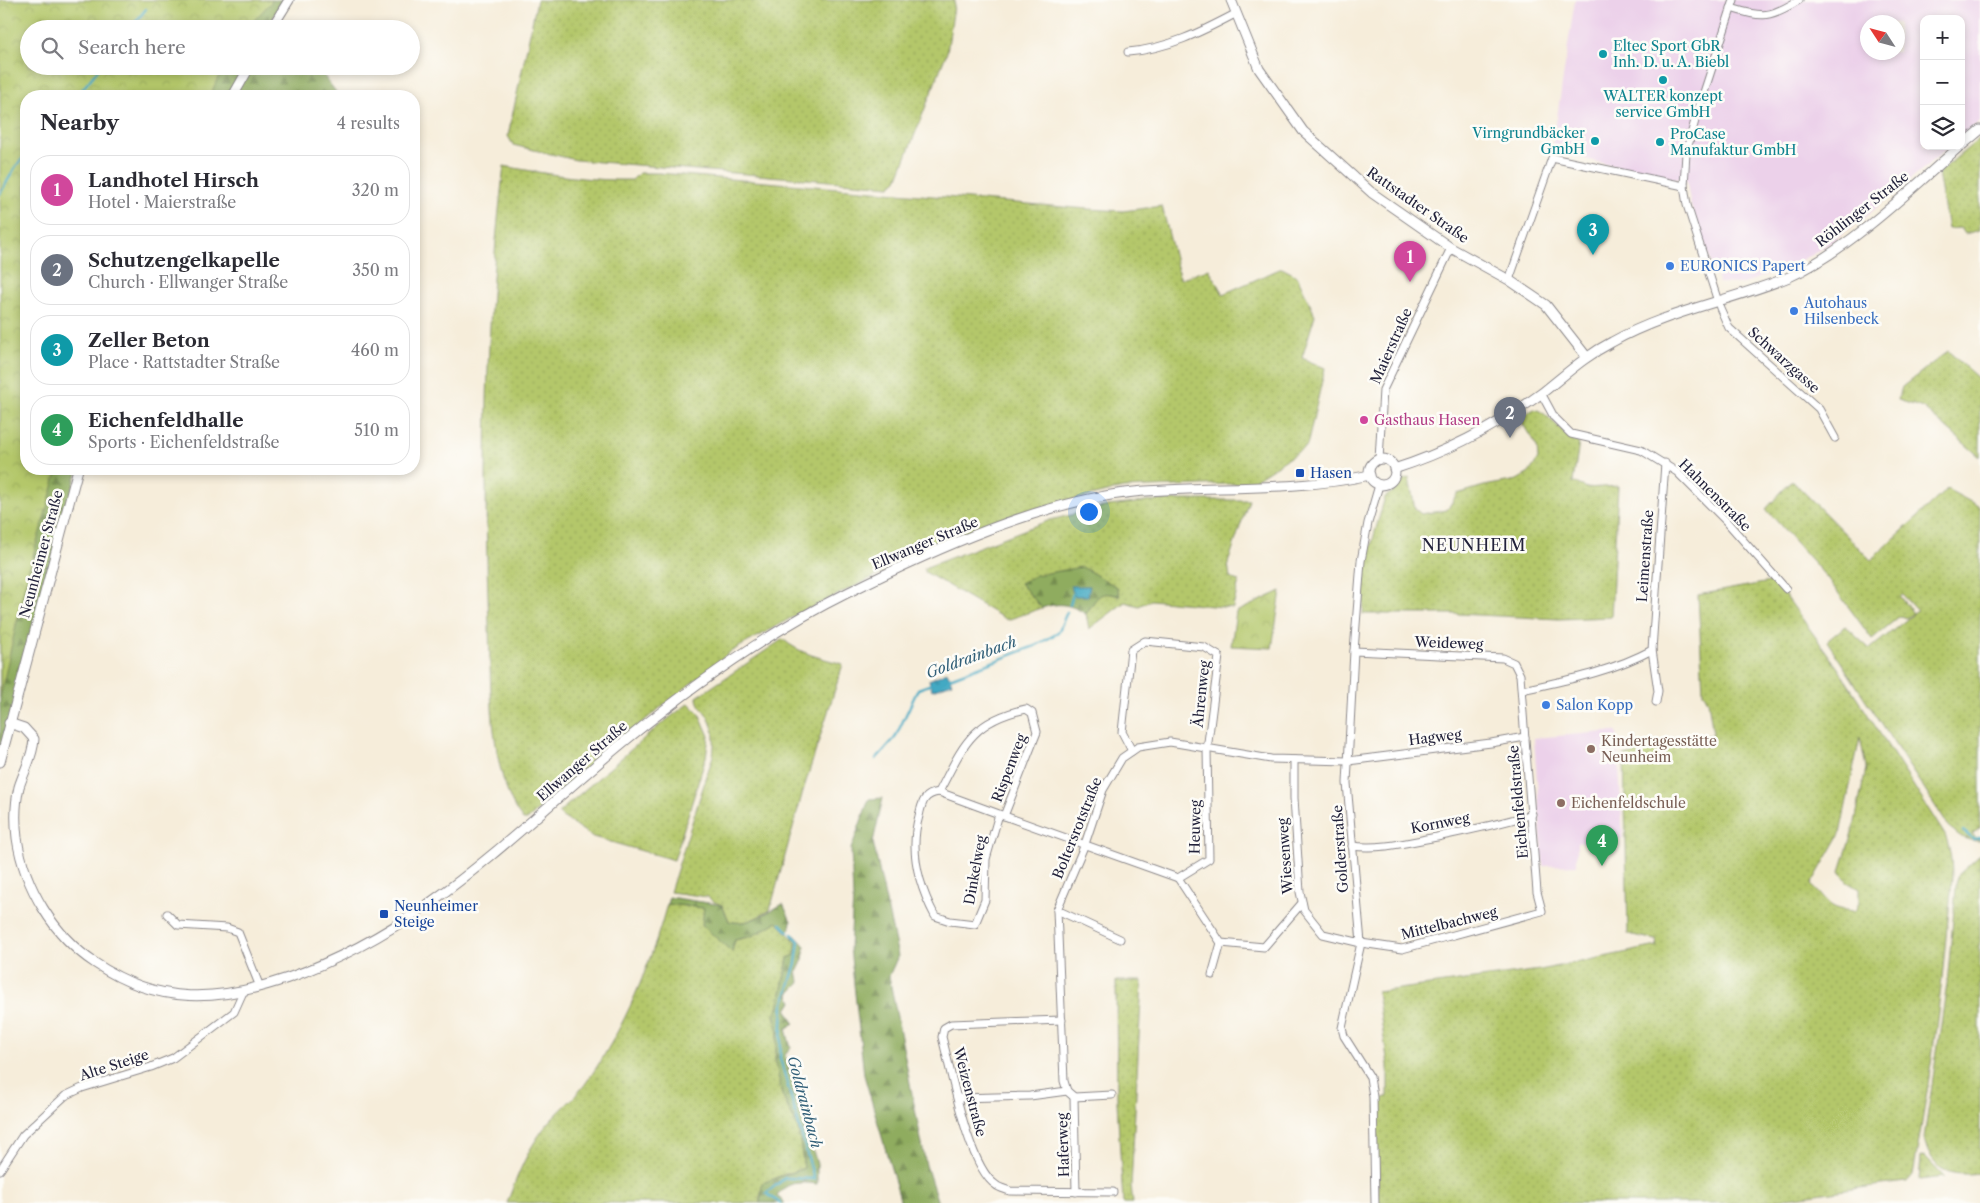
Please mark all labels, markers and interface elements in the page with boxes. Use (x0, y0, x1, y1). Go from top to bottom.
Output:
north arrow (1860, 15, 1905, 60)
map controls (1920, 15, 1965, 150)
button: + (1920, 15, 1965, 60)
search box (20, 20, 420, 75)
icon: search (38, 34, 66, 62)
text: Search here (78, 36, 186, 59)
place label: Eltec Sport GbR Inh. D. u. A. Biebl (1613, 37, 1729, 71)
marker: Eltec Sport GbR Inh. D. u. A. Biebl (1597, 48, 1609, 60)
button: − (1920, 60, 1965, 105)
marker: WALTER konzept service GmbH (1657, 74, 1669, 86)
place label: WALTER konzept service GmbH (1602, 87, 1723, 121)
button: layers (1920, 105, 1965, 150)
text: Nearby (40, 110, 119, 135)
text: 4 results (337, 113, 400, 133)
place label: Virngrundbäcker GmbH (1471, 124, 1585, 158)
place label: ProCase Manufaktur GmbH (1670, 125, 1797, 159)
marker: Virngrundbäcker GmbH (1589, 135, 1601, 147)
marker: ProCase Manufaktur GmbH (1654, 136, 1666, 148)
street label: Rattstadter Straße (1363, 163, 1473, 247)
street label: Röhlinger Straße (1812, 167, 1912, 251)
text: Landhotel Hirsch (88, 169, 259, 192)
text: 1 (53, 180, 61, 200)
text: 320 m (352, 180, 399, 200)
text: Hotel · Maierstraße (88, 192, 236, 212)
pin: 3 (1577, 214, 1609, 255)
pin: 1 (1394, 241, 1426, 282)
text: Schutzengelkapelle (88, 249, 280, 272)
place label: EURONICS Papert (1680, 257, 1805, 275)
text: 2 (52, 260, 62, 280)
text: 350 m (352, 260, 399, 280)
marker: EURONICS Papert (1664, 260, 1676, 272)
text: Church · Ellwanger Straße (88, 272, 288, 292)
place label: Autohaus Hilsenbeck (1803, 294, 1880, 328)
street label: Maierstraße (1366, 305, 1416, 387)
marker: Autohaus Hilsenbeck (1788, 305, 1800, 317)
street label: Schwarzgasse (1744, 323, 1824, 397)
text: Zeller Beton (88, 329, 210, 352)
text: 3 (52, 340, 62, 360)
text: 460 m (351, 340, 399, 360)
text: Place · Rattstadter Straße (88, 352, 280, 372)
pin: 2 (1494, 397, 1526, 438)
text: Eichenfeldhalle (88, 409, 244, 432)
place label: Gasthaus Hasen (1374, 411, 1480, 429)
marker: Gasthaus Hasen (1358, 414, 1370, 426)
text: 4 (52, 420, 62, 440)
text: 510 m (354, 420, 399, 440)
text: Sports · Eichenfeldstraße (88, 432, 280, 452)
street label: Hahnenstraße (1675, 455, 1755, 535)
place label: Hasen (1310, 464, 1352, 482)
marker: Hasen (1294, 467, 1306, 479)
street label: Neunheimer Straße (15, 488, 67, 620)
your location (1076, 499, 1102, 525)
street label: Leimenstraße (1633, 509, 1657, 603)
street label: Ellwanger Straße (869, 512, 981, 574)
district label: NEUNHEIM (1422, 535, 1526, 555)
water label: Goldrainbach (923, 632, 1019, 682)
street label: Weideweg (1413, 633, 1484, 653)
street label: Ährenweg (1188, 659, 1214, 730)
place label: Salon Kopp (1556, 696, 1633, 714)
marker: Salon Kopp (1540, 699, 1552, 711)
street label: Ellwanger Straße (533, 717, 631, 805)
street label: Hagweg (1408, 725, 1463, 749)
street label: Rispenweg (988, 731, 1031, 805)
place label: Kindertagesstätte Neunheim (1601, 732, 1717, 766)
marker: Kindertagesstätte Neunheim (1585, 743, 1597, 755)
street label: Eichenfeldstraße (1504, 744, 1532, 859)
street label: Boltersrotstraße (1048, 774, 1106, 882)
place label: Eichenfeldschule (1571, 794, 1686, 812)
marker: Eichenfeldschule (1555, 797, 1567, 809)
street label: Heuweg (1186, 799, 1204, 854)
street label: Golderstraße (1328, 804, 1352, 894)
street label: Kornweg (1409, 808, 1472, 838)
street label: Wiesenweg (1273, 817, 1297, 896)
pin: 4 (1586, 825, 1618, 866)
street label: Dinkelweg (960, 833, 990, 906)
place label: Neunheimer Steige (394, 897, 478, 931)
street label: Mittelbachweg (1399, 902, 1499, 944)
marker: Neunheimer Steige (378, 908, 390, 920)
street label: Weizenstraße (949, 1044, 991, 1139)
street label: Alte Steige (76, 1045, 151, 1085)
water label: Goldrainbach (784, 1054, 826, 1150)
street label: Haferweg (1053, 1112, 1073, 1177)

